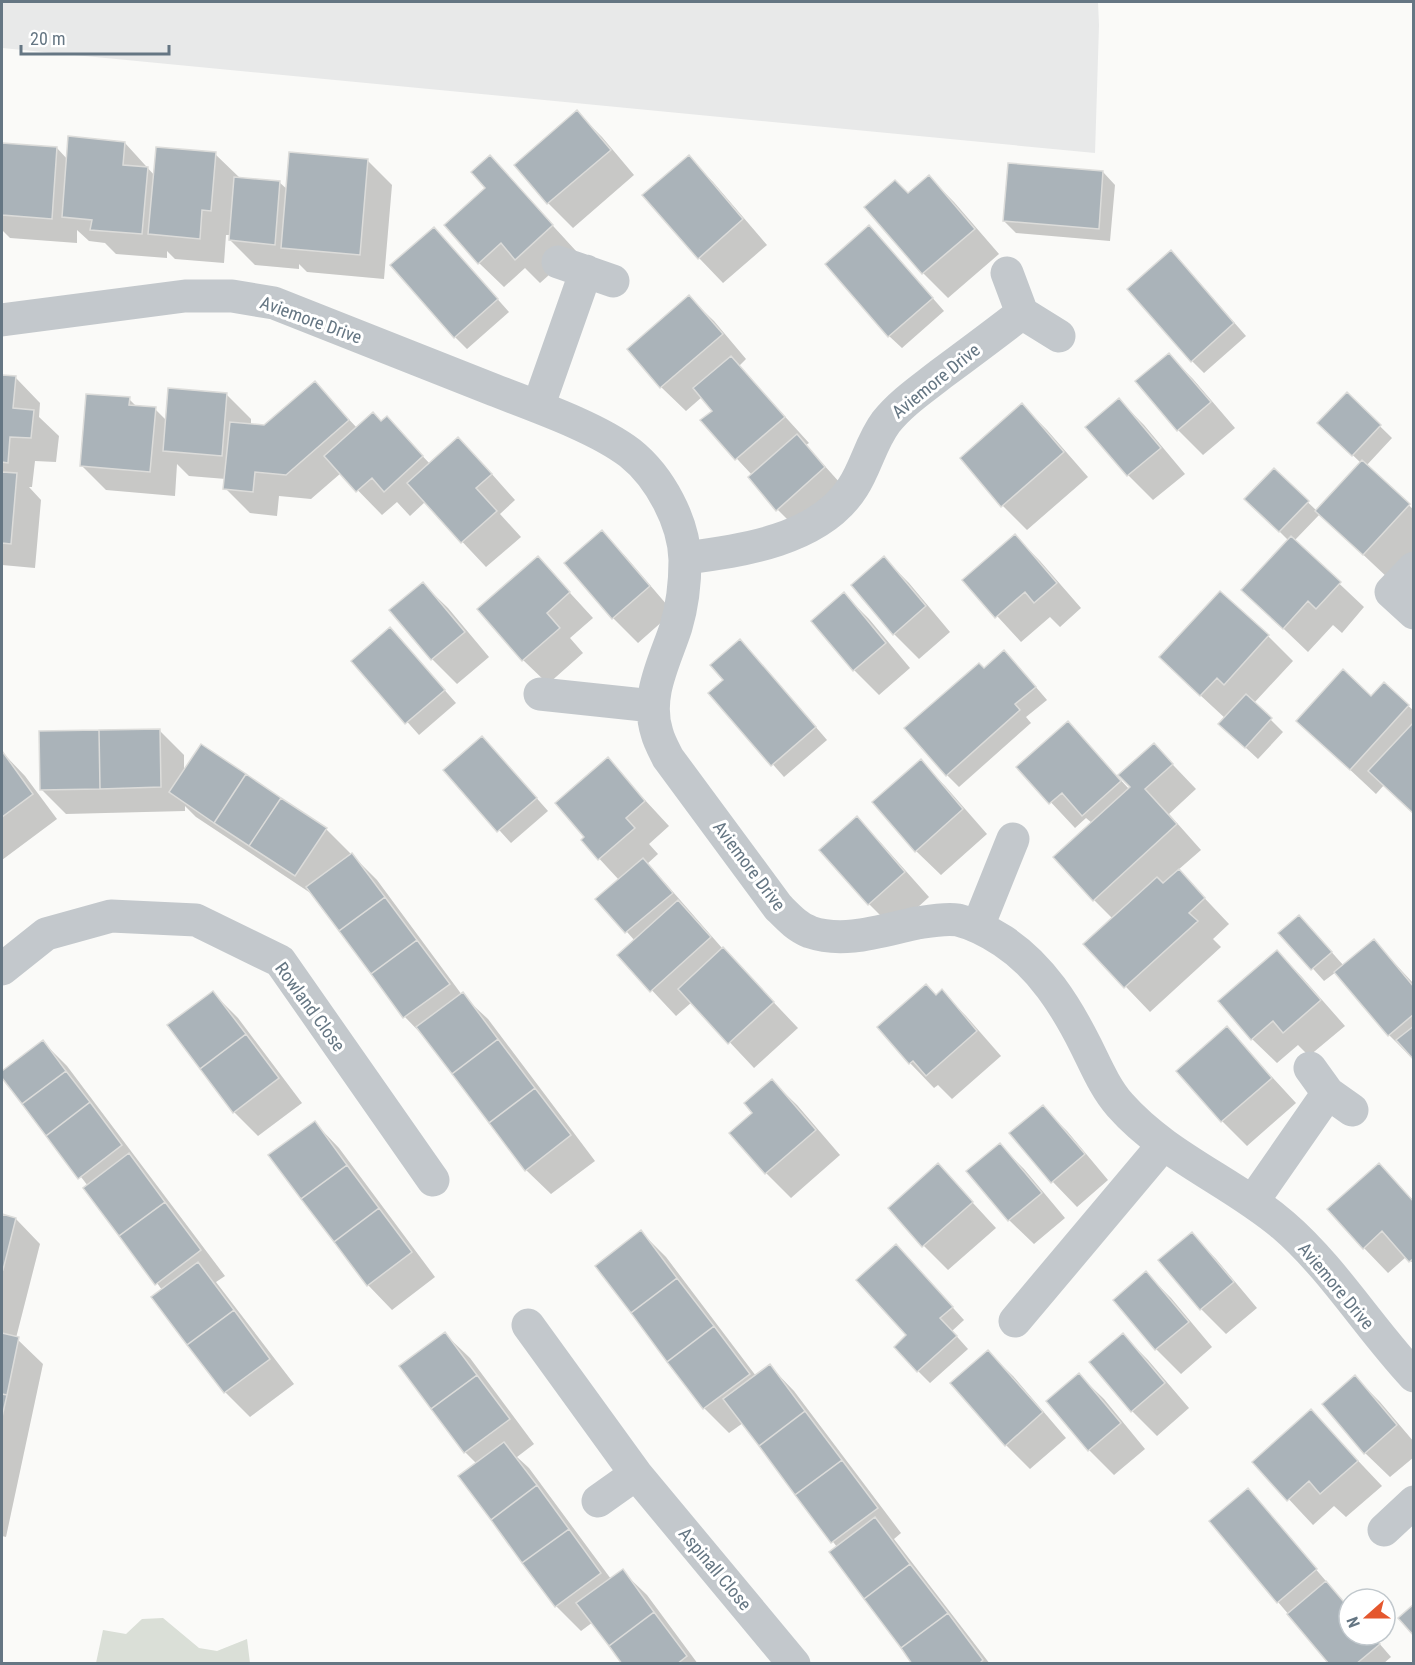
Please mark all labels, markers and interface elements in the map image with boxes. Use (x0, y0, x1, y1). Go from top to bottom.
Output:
scale bar (21, 18, 170, 56)
text: 20 m (30, 28, 65, 49)
street label: Aviemore Drive (257, 291, 365, 348)
street label: Aviemore Drive (888, 339, 984, 422)
street label: Aviemore Drive (709, 817, 790, 915)
street label: Rowland Close (271, 958, 350, 1055)
street label: Aviemore Drive (1294, 1238, 1379, 1333)
street label: Aspinall Close (675, 1523, 756, 1614)
north arrow (1337, 1587, 1397, 1647)
text: N (1343, 1614, 1364, 1630)

